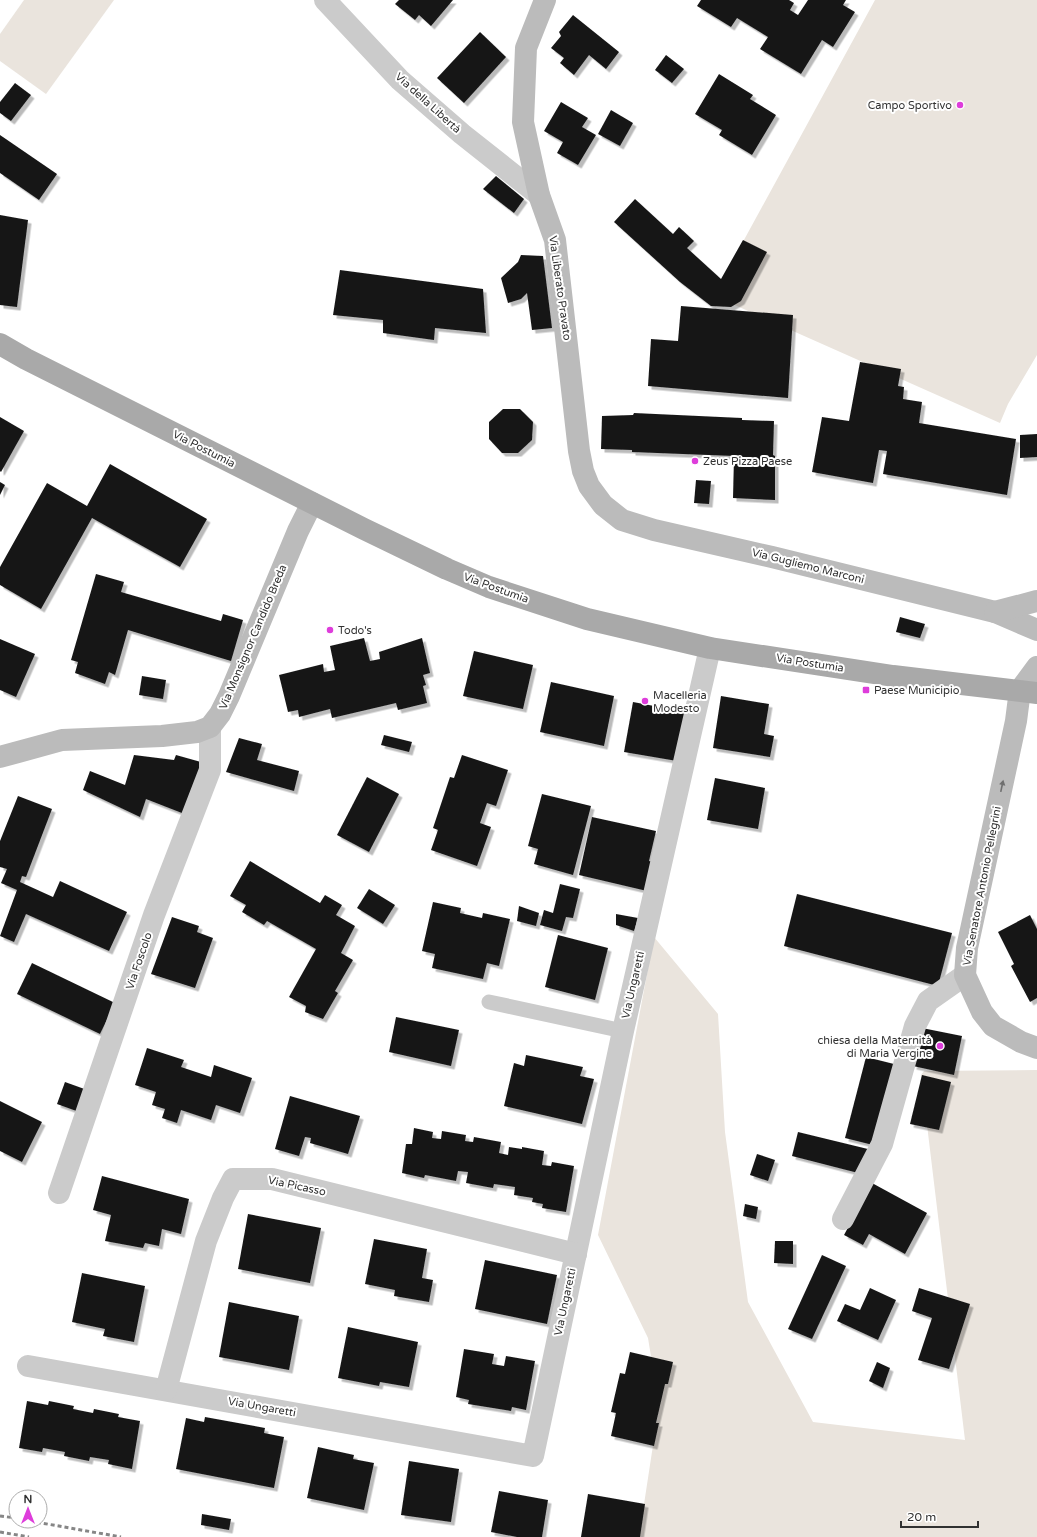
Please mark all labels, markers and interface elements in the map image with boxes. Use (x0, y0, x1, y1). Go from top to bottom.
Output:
street label: Via della Libertà (392, 70, 464, 136)
place label: Campo Sportivo (868, 99, 952, 112)
marker: Campo Sportivo (955, 100, 965, 110)
street label: Via Liberato Pravato (546, 235, 574, 342)
street label: Via Postumia (171, 428, 237, 470)
place label: Zeus Pizza Paese (703, 455, 792, 468)
marker: Zeus Pizza Paese (690, 456, 700, 466)
street label: Via Gugliemo Marconi (750, 546, 866, 586)
street label: Via Monsignor Candido Breda (216, 563, 290, 711)
street label: Via Postumia (462, 570, 530, 606)
place label: Todo's (338, 624, 372, 637)
marker: Todo's (325, 625, 335, 635)
street label: Via Postumia (775, 651, 845, 675)
place label: Paese Municipio (874, 684, 960, 697)
marker: Paese Municipio (861, 685, 871, 695)
place label: Macelleria Modesto (653, 689, 707, 715)
marker: Macelleria Modesto (640, 696, 650, 706)
one-way arrow (999, 780, 1005, 792)
street label: Via Senatore Antonio Pellegrini (960, 805, 1004, 967)
street label: Via Foscolo (123, 930, 155, 991)
street label: Via Ungaretti (619, 950, 647, 1020)
place label: chiesa della Maternità di Maria Vergine (817, 1034, 932, 1060)
marker: chiesa della Maternità di Maria Vergine (935, 1041, 945, 1051)
street label: Via Picasso (267, 1174, 327, 1199)
street label: Via Ungaretti (552, 1267, 578, 1337)
street label: Via Ungaretti (227, 1395, 297, 1419)
north arrow (8, 1489, 48, 1529)
text: N (24, 1493, 32, 1506)
scale bar (901, 1503, 978, 1529)
text: 20 m (907, 1510, 936, 1524)

